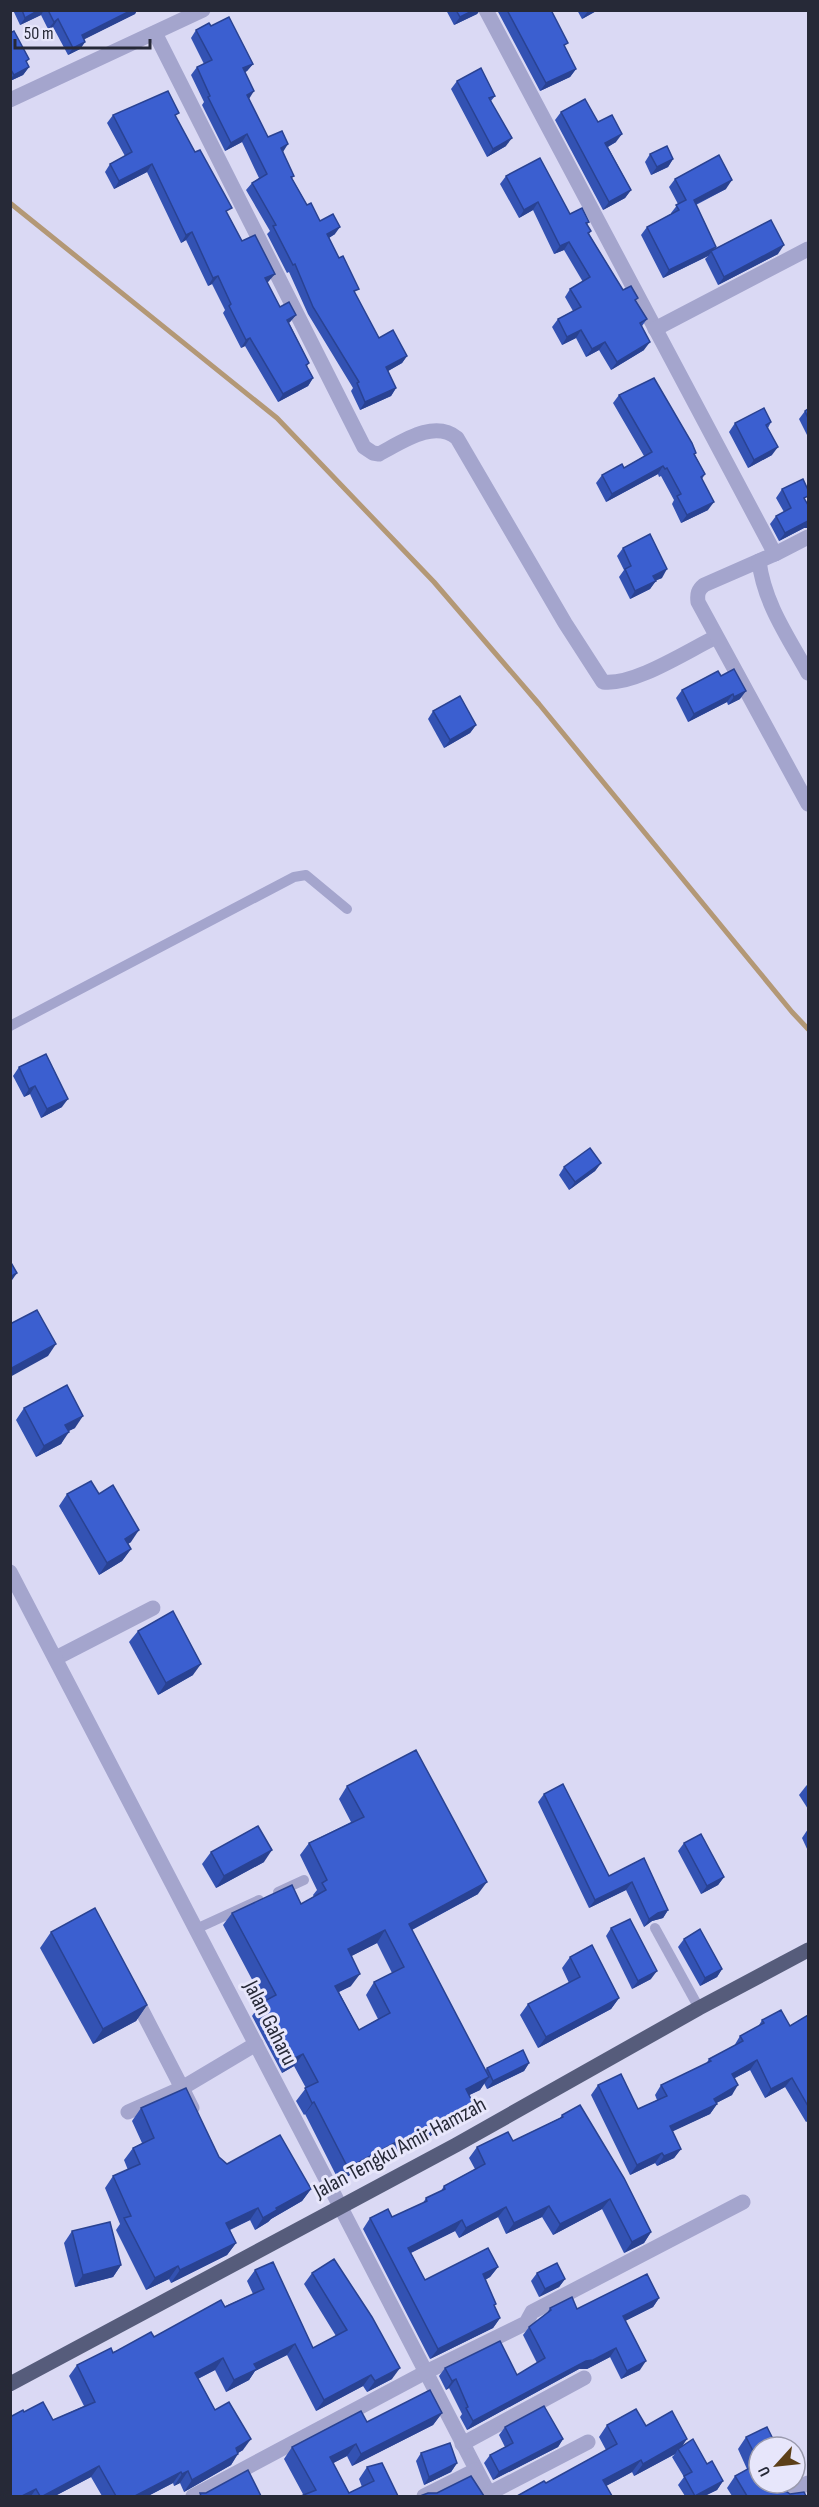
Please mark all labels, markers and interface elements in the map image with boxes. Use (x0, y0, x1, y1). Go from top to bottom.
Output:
scale bar (15, 12, 150, 50)
text: 50 m (24, 23, 54, 44)
street label: Jalan Gaharu (237, 1975, 303, 2070)
street label: Jalan Tengku Amir Hamzah (308, 2091, 491, 2205)
north arrow (747, 2435, 807, 2495)
text: U (755, 2463, 775, 2479)

